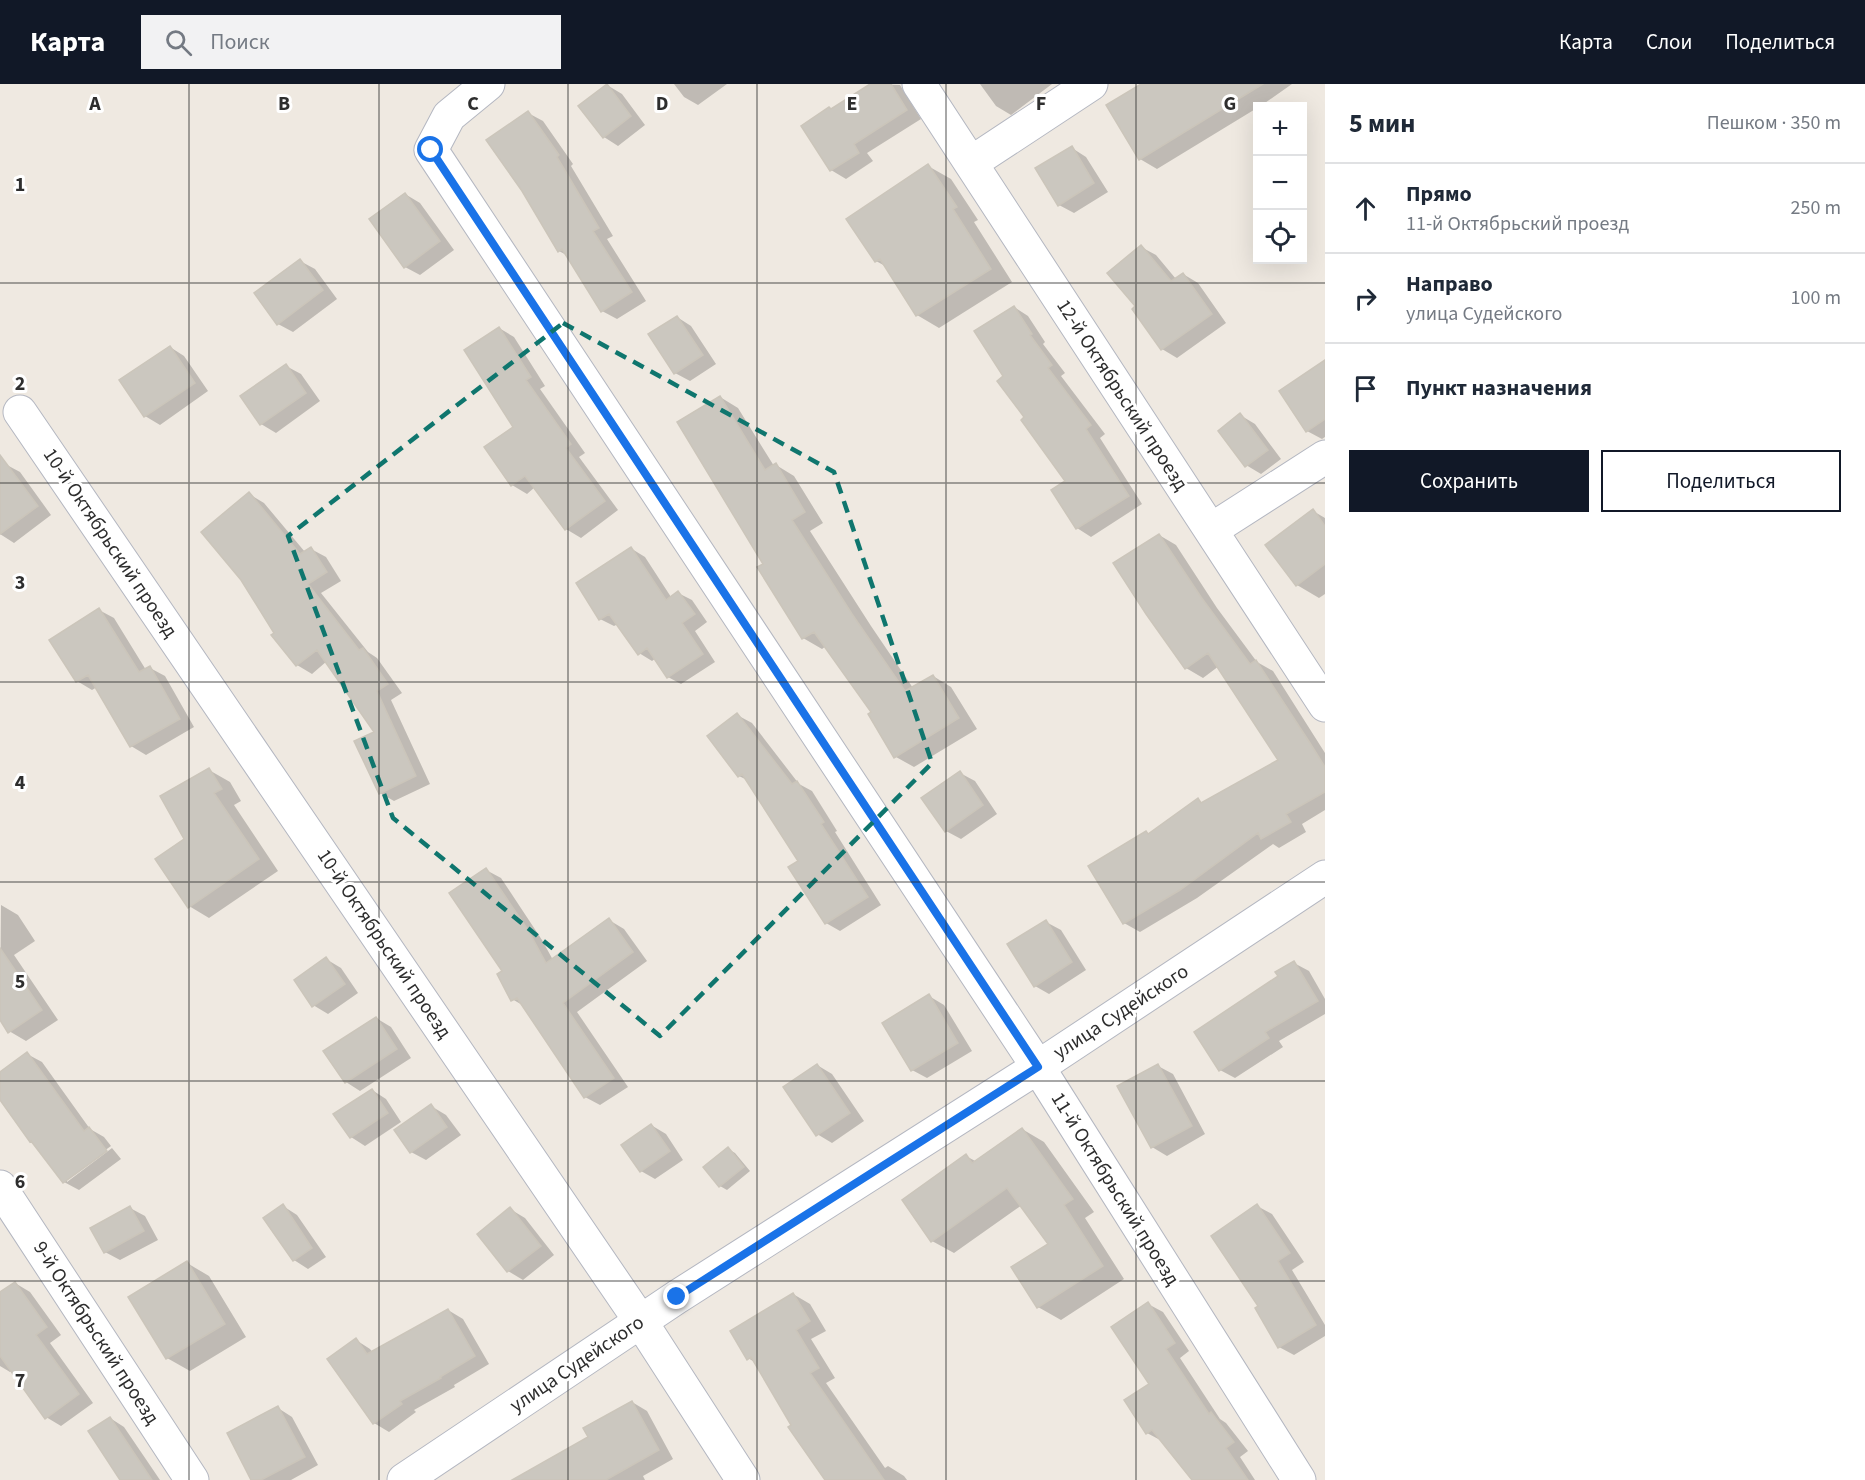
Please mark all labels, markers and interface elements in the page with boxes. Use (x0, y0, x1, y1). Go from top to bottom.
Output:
search box (141, 15, 561, 69)
text: Карта (30, 22, 105, 62)
icon: search (162, 26, 195, 59)
text: Поиск (210, 26, 270, 58)
text: Карта (1559, 27, 1613, 57)
text: Слои (1646, 27, 1692, 57)
text: Поделиться (1725, 27, 1835, 57)
text: A (88, 90, 101, 118)
text: B (278, 90, 290, 118)
text: C (467, 90, 479, 118)
text: D (656, 90, 668, 118)
text: E (847, 90, 857, 118)
text: F (1036, 90, 1046, 118)
text: G (1224, 90, 1236, 118)
map controls (1253, 102, 1307, 264)
button: + (1253, 102, 1307, 156)
text: 5 мин (1349, 105, 1415, 142)
text: Пешком · 350 m (1707, 109, 1841, 137)
route start (417, 136, 443, 162)
button: − (1253, 156, 1307, 210)
text: 1 (15, 171, 25, 199)
text: Прямо (1406, 178, 1472, 210)
icon: ahead (1349, 192, 1382, 225)
text: 250 m (1791, 194, 1841, 222)
button: locate (1253, 210, 1307, 264)
text: 11-й Октябрьский проезд (1406, 210, 1629, 238)
text: Направо (1406, 268, 1493, 300)
icon: right (1349, 282, 1382, 315)
text: 100 m (1791, 284, 1841, 312)
street label: 12-й Октябрьский проезд (1049, 294, 1195, 496)
text: улица Судейского (1406, 300, 1562, 328)
text: 2 (15, 370, 25, 398)
icon: arrive (1349, 372, 1382, 405)
text: Пункт назначения (1406, 372, 1592, 404)
street label: 10-й Октябрьский проезд (36, 443, 184, 644)
button: Сохранить (1349, 450, 1589, 512)
button: Поделиться (1601, 450, 1841, 512)
text: 3 (15, 569, 25, 597)
text: 4 (15, 769, 26, 797)
street label: 10-й Октябрьский проезд (310, 844, 458, 1045)
street label: улица Судейского (1048, 958, 1194, 1066)
text: 5 (15, 968, 25, 996)
street label: 11-й Октябрьский проезд (1044, 1087, 1186, 1291)
text: 6 (15, 1168, 25, 1196)
street label: 9-й Октябрьский проезд (26, 1236, 166, 1430)
route end (663, 1283, 689, 1309)
street label: улица Судейского (504, 1309, 650, 1419)
text: 7 (15, 1367, 25, 1395)

